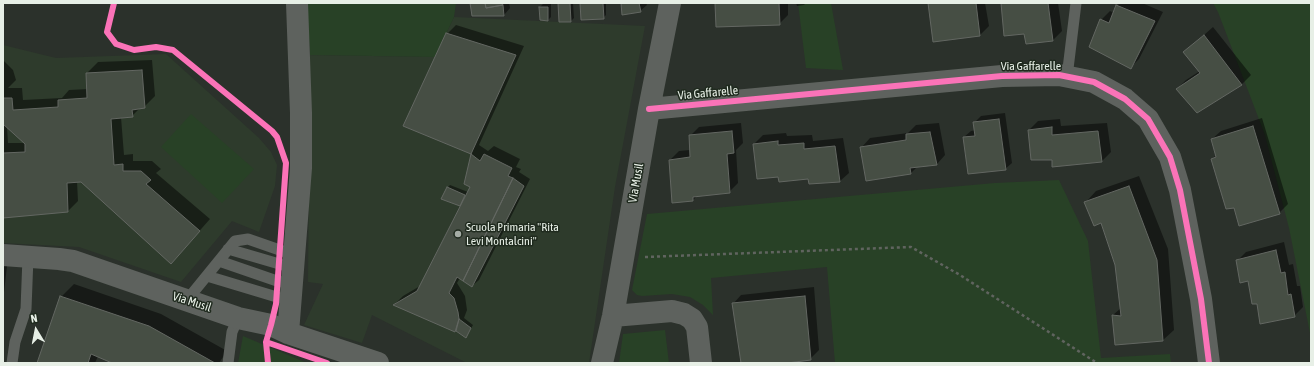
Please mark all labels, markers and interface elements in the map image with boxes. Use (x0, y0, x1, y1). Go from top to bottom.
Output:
street label: Via Gaffarelle (1001, 59, 1061, 73)
street label: Via Gaffarelle (677, 83, 739, 103)
street label: Via Musil (625, 162, 647, 204)
place label: Scuola Primaria "Rita Levi Montalcini" (466, 220, 559, 248)
marker: Scuola Primaria "Rita Levi Montalcini" (453, 229, 463, 239)
street label: Via Musil (171, 289, 213, 315)
north arrow (16, 310, 56, 350)
text: N (30, 312, 38, 325)

